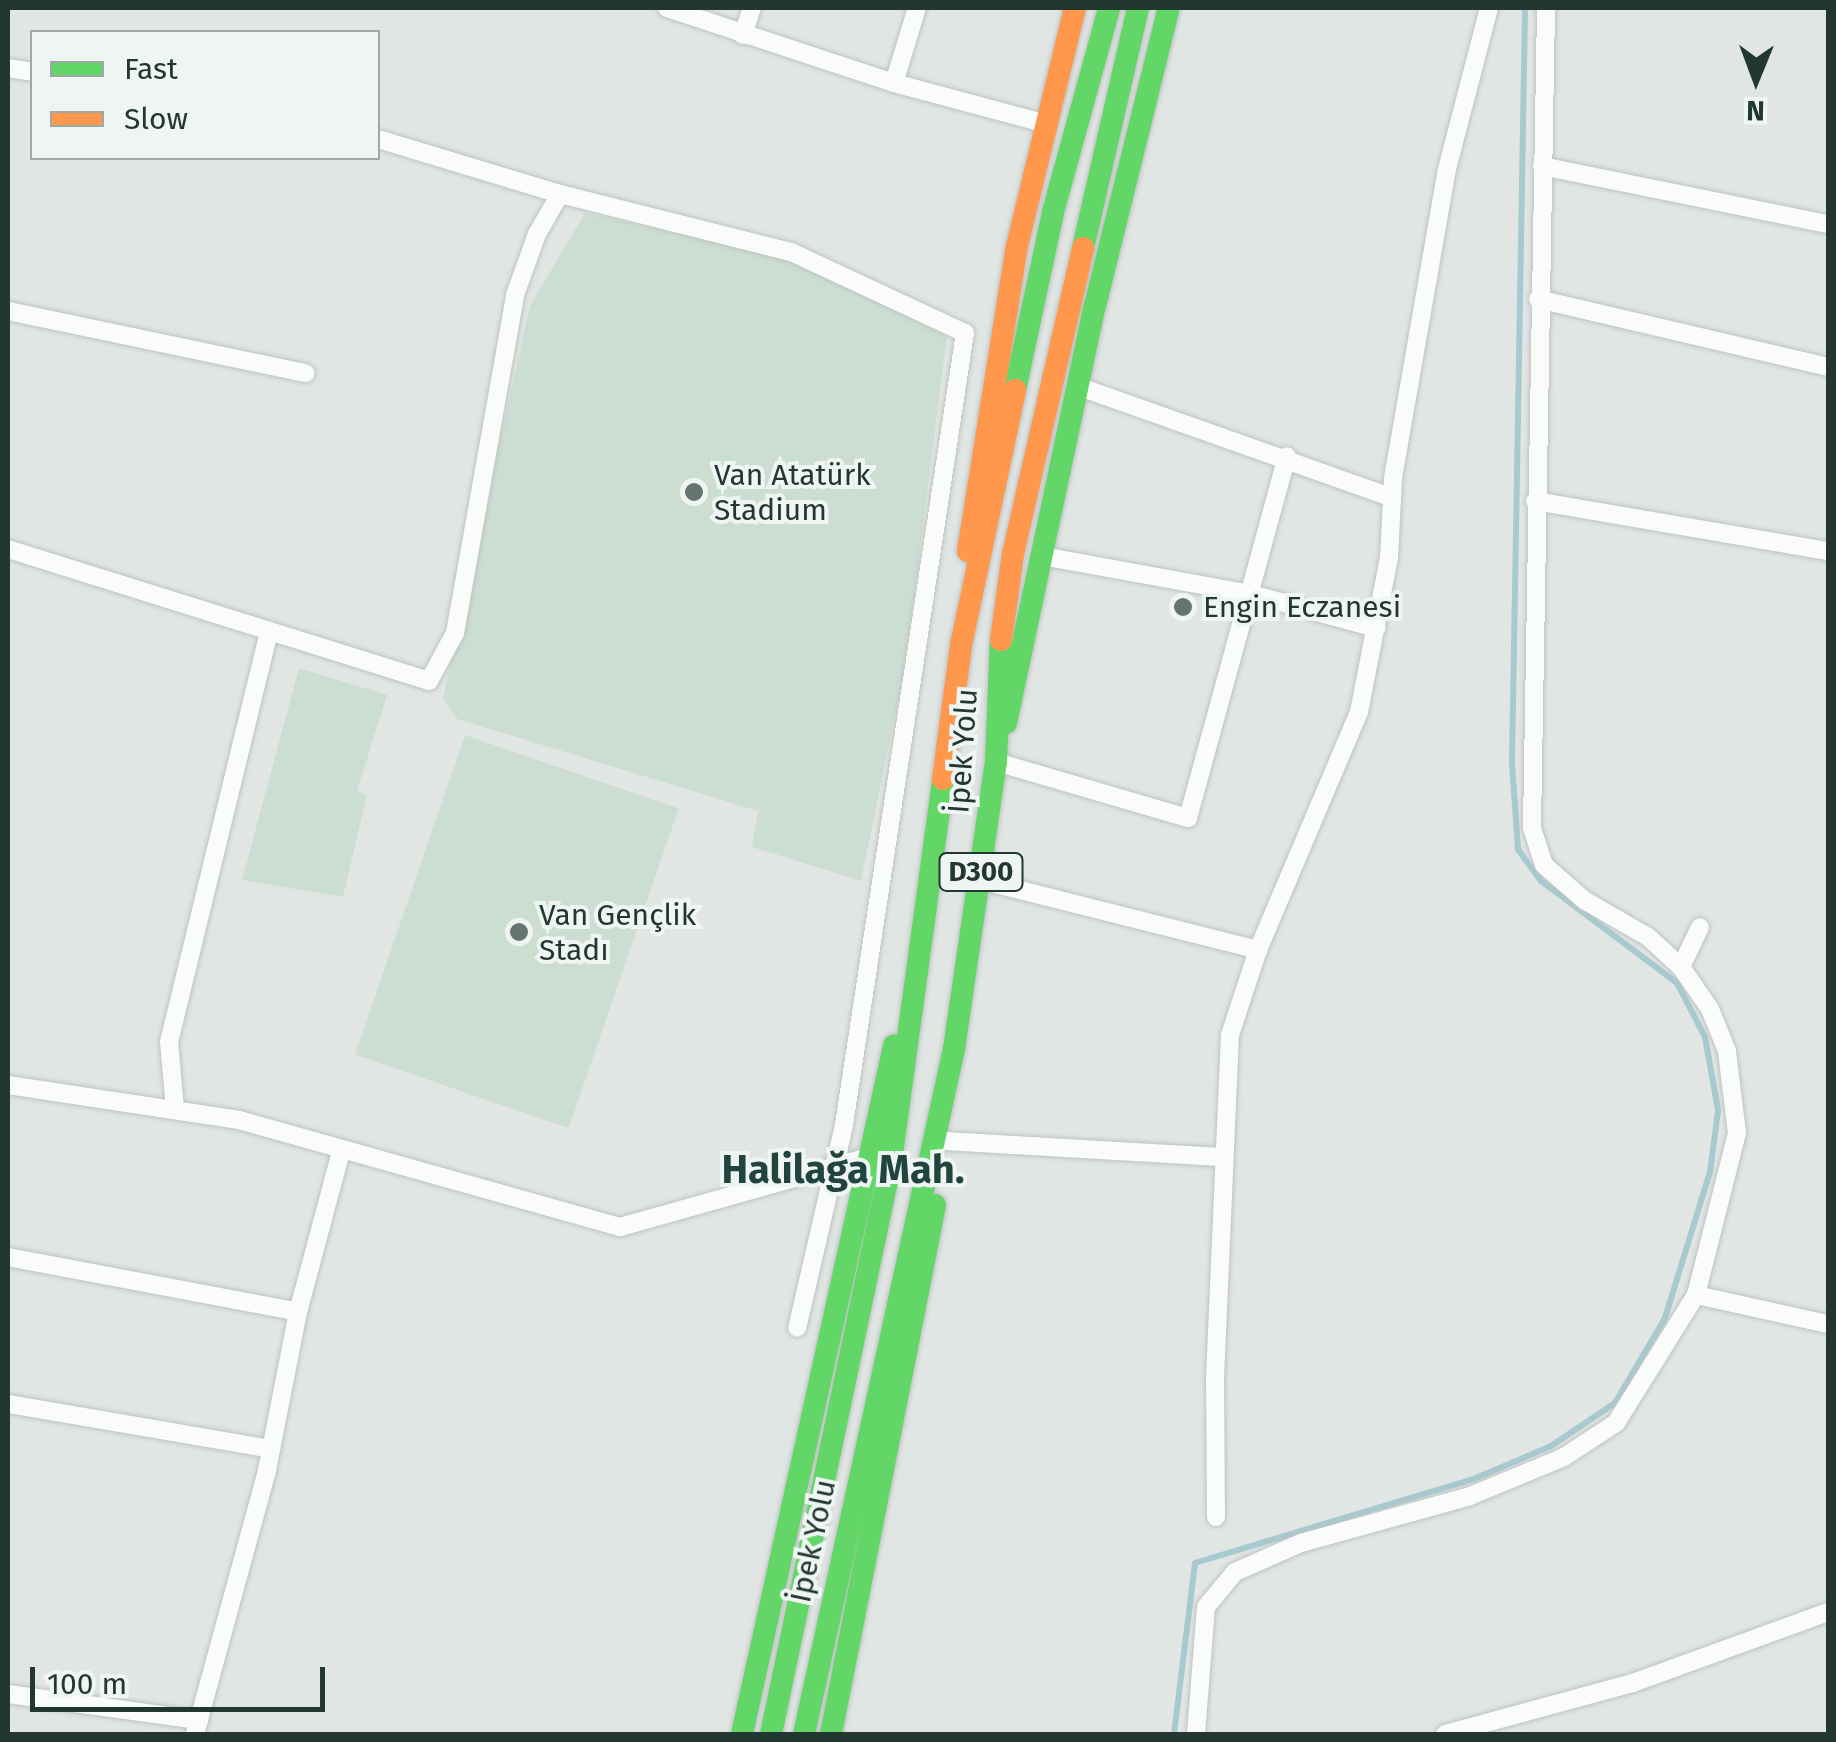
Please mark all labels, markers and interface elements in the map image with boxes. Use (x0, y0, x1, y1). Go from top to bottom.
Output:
legend (30, 30, 380, 160)
north arrow (1706, 30, 1806, 130)
text: Fast (124, 51, 178, 87)
text: N (1746, 94, 1765, 127)
text: Slow (124, 101, 188, 137)
place label: Van Atatürk Stadium (714, 457, 871, 528)
marker: Van Atatürk Stadium (683, 481, 705, 503)
place label: Engin Eczanesi (1203, 589, 1401, 625)
marker: Engin Eczanesi (1172, 596, 1194, 618)
street label: İpek Yolu (941, 687, 985, 815)
road number: D300 (938, 849, 1024, 895)
place label: Van Gençlik Stadı (539, 897, 696, 968)
marker: Van Gençlik Stadı (508, 921, 530, 943)
district label: Halilağa Mah. (721, 1146, 965, 1194)
street label: İpek Yolu (782, 1476, 844, 1606)
scale bar (35, 1647, 330, 1709)
text: 100 m (47, 1666, 127, 1702)

